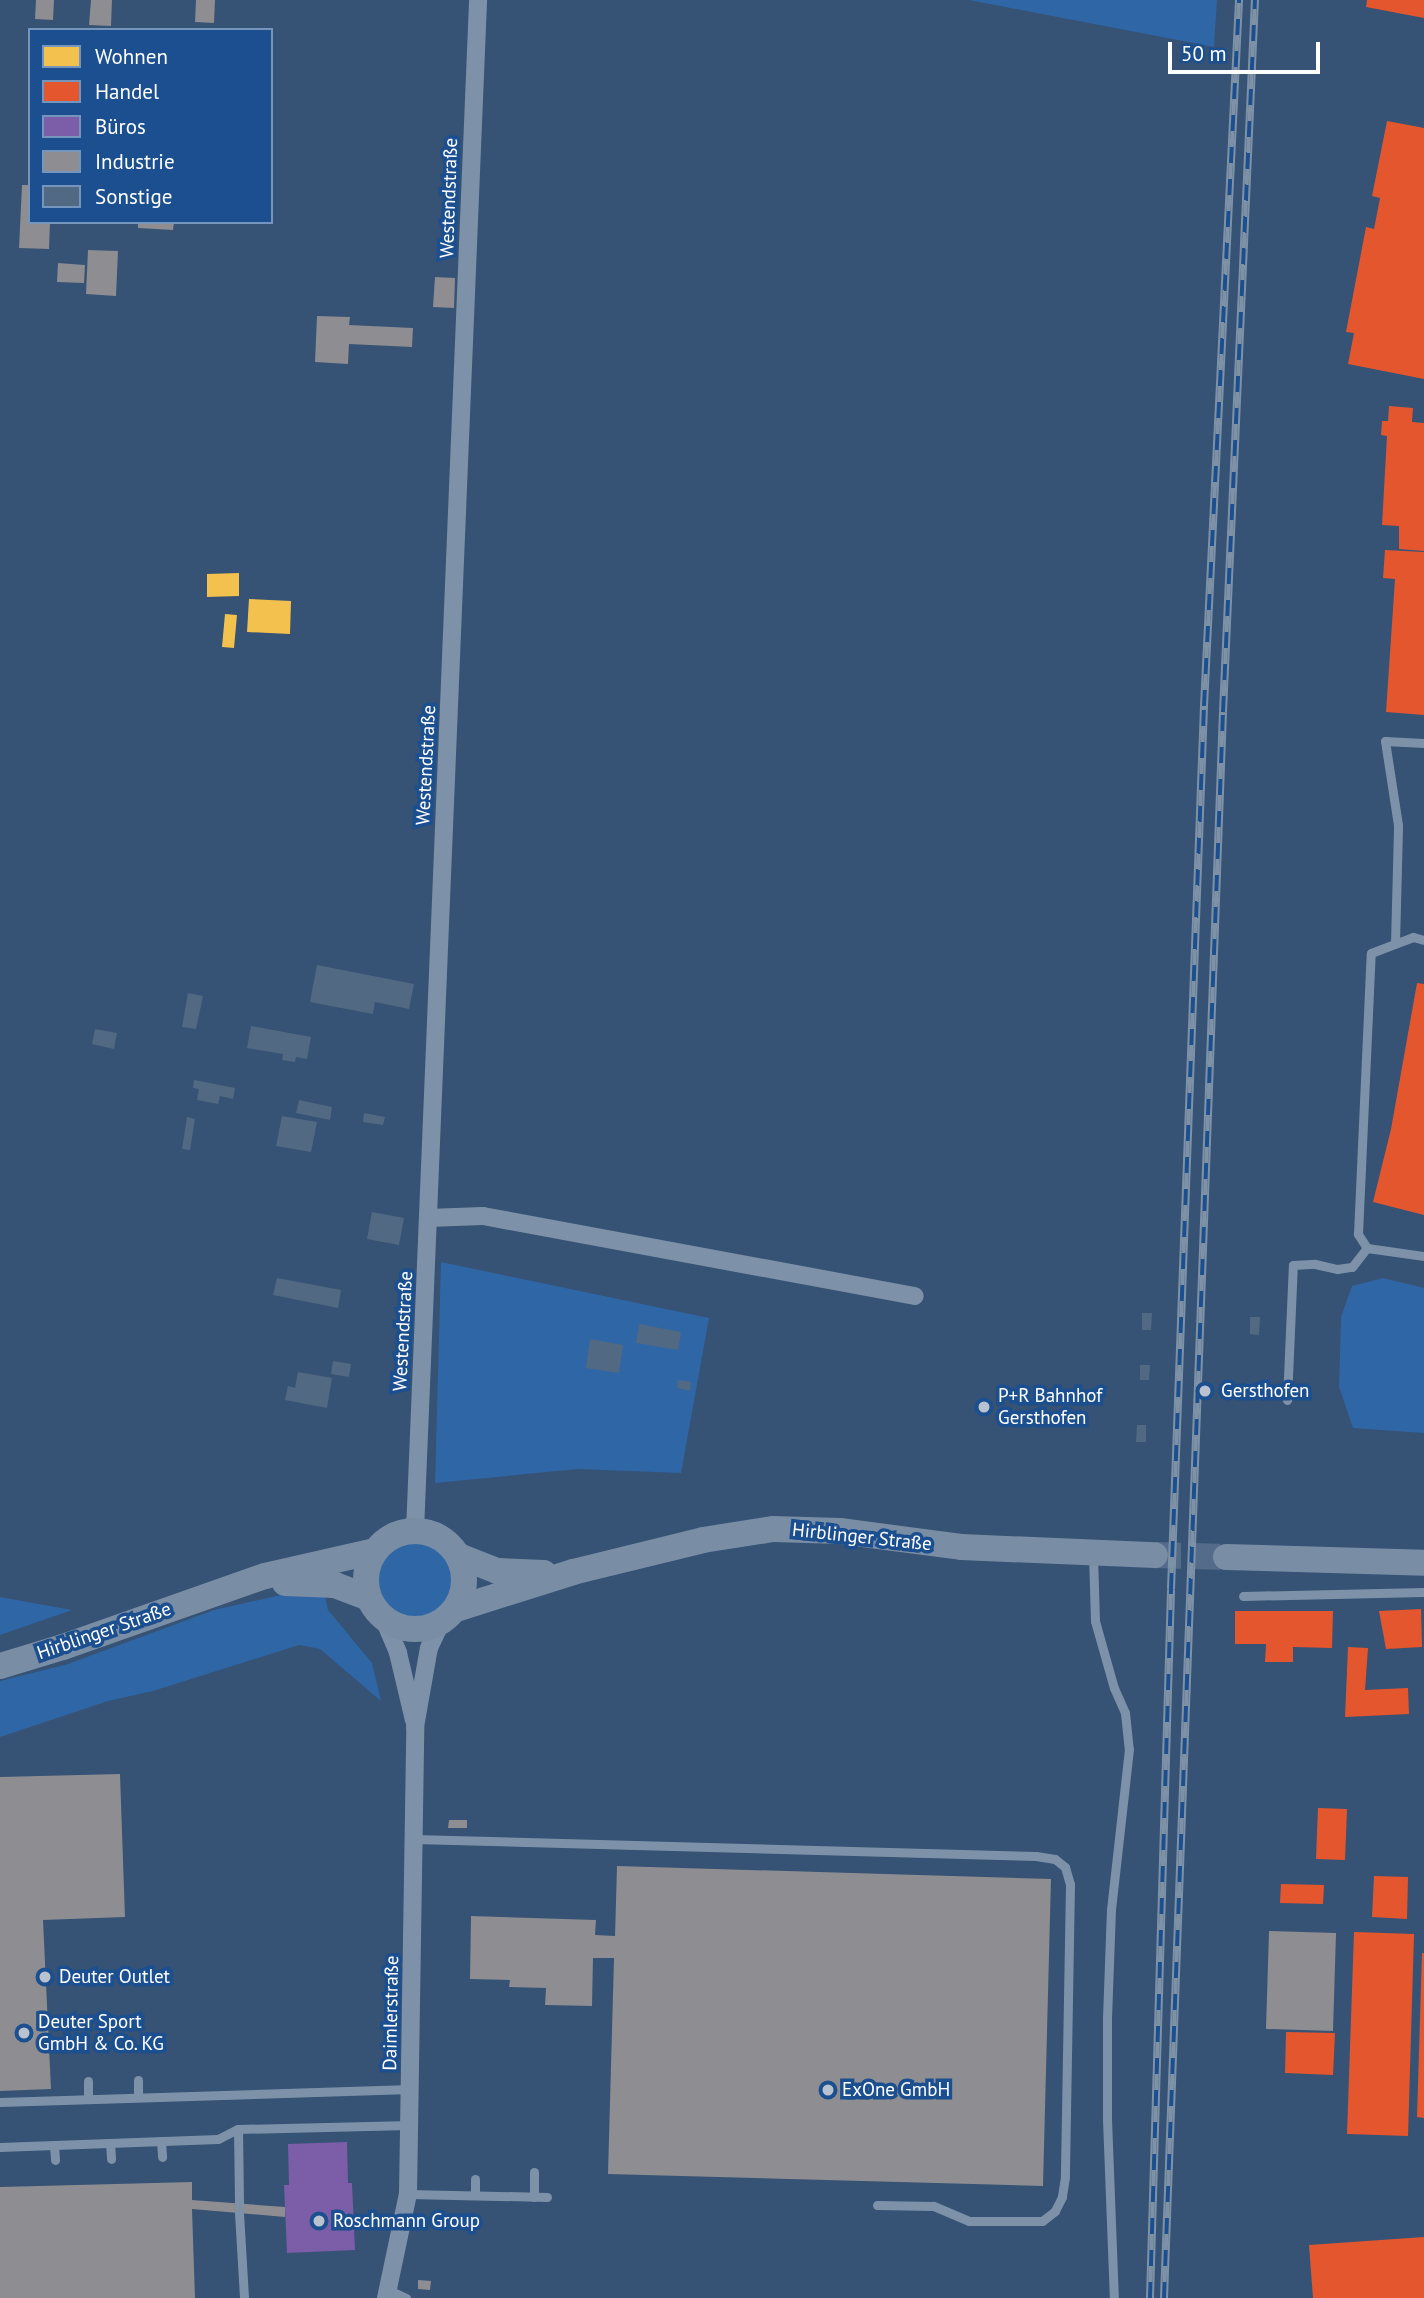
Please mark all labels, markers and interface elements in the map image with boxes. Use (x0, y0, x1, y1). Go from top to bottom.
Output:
legend (28, 28, 273, 224)
scale bar (1172, 28, 1324, 72)
text: 50 m (1181, 40, 1227, 67)
text: Wohnen (95, 43, 168, 70)
text: Handel (95, 78, 159, 105)
text: Büros (95, 113, 146, 140)
street label: Westendstraße (436, 137, 462, 259)
text: Industrie (95, 148, 175, 175)
text: Sonstige (95, 183, 172, 210)
street label: Westendstraße (411, 704, 441, 826)
street label: Westendstraße (388, 1270, 418, 1392)
place label: Gersthofen (1221, 1380, 1309, 1402)
marker: Gersthofen (1195, 1381, 1215, 1401)
place label: P+R Bahnhof Gersthofen (998, 1385, 1102, 1429)
marker: P+R Bahnhof Gersthofen (976, 1399, 992, 1415)
street label: Hirblinger Straße (791, 1518, 933, 1556)
street label: Hirblinger Straße (34, 1597, 174, 1665)
street label: Daimlerstraße (379, 1955, 403, 2071)
place label: Deuter Outlet (59, 1966, 170, 1988)
marker: Deuter Outlet (37, 1969, 53, 1985)
place label: Deuter Sport GmbH & Co. KG (38, 2011, 165, 2055)
marker: Deuter Sport GmbH & Co. KG (16, 2025, 32, 2041)
place label: ExOne GmbH (842, 2079, 950, 2101)
marker: ExOne GmbH (820, 2082, 836, 2098)
place label: Roschmann Group (333, 2210, 480, 2232)
marker: Roschmann Group (311, 2213, 327, 2229)

